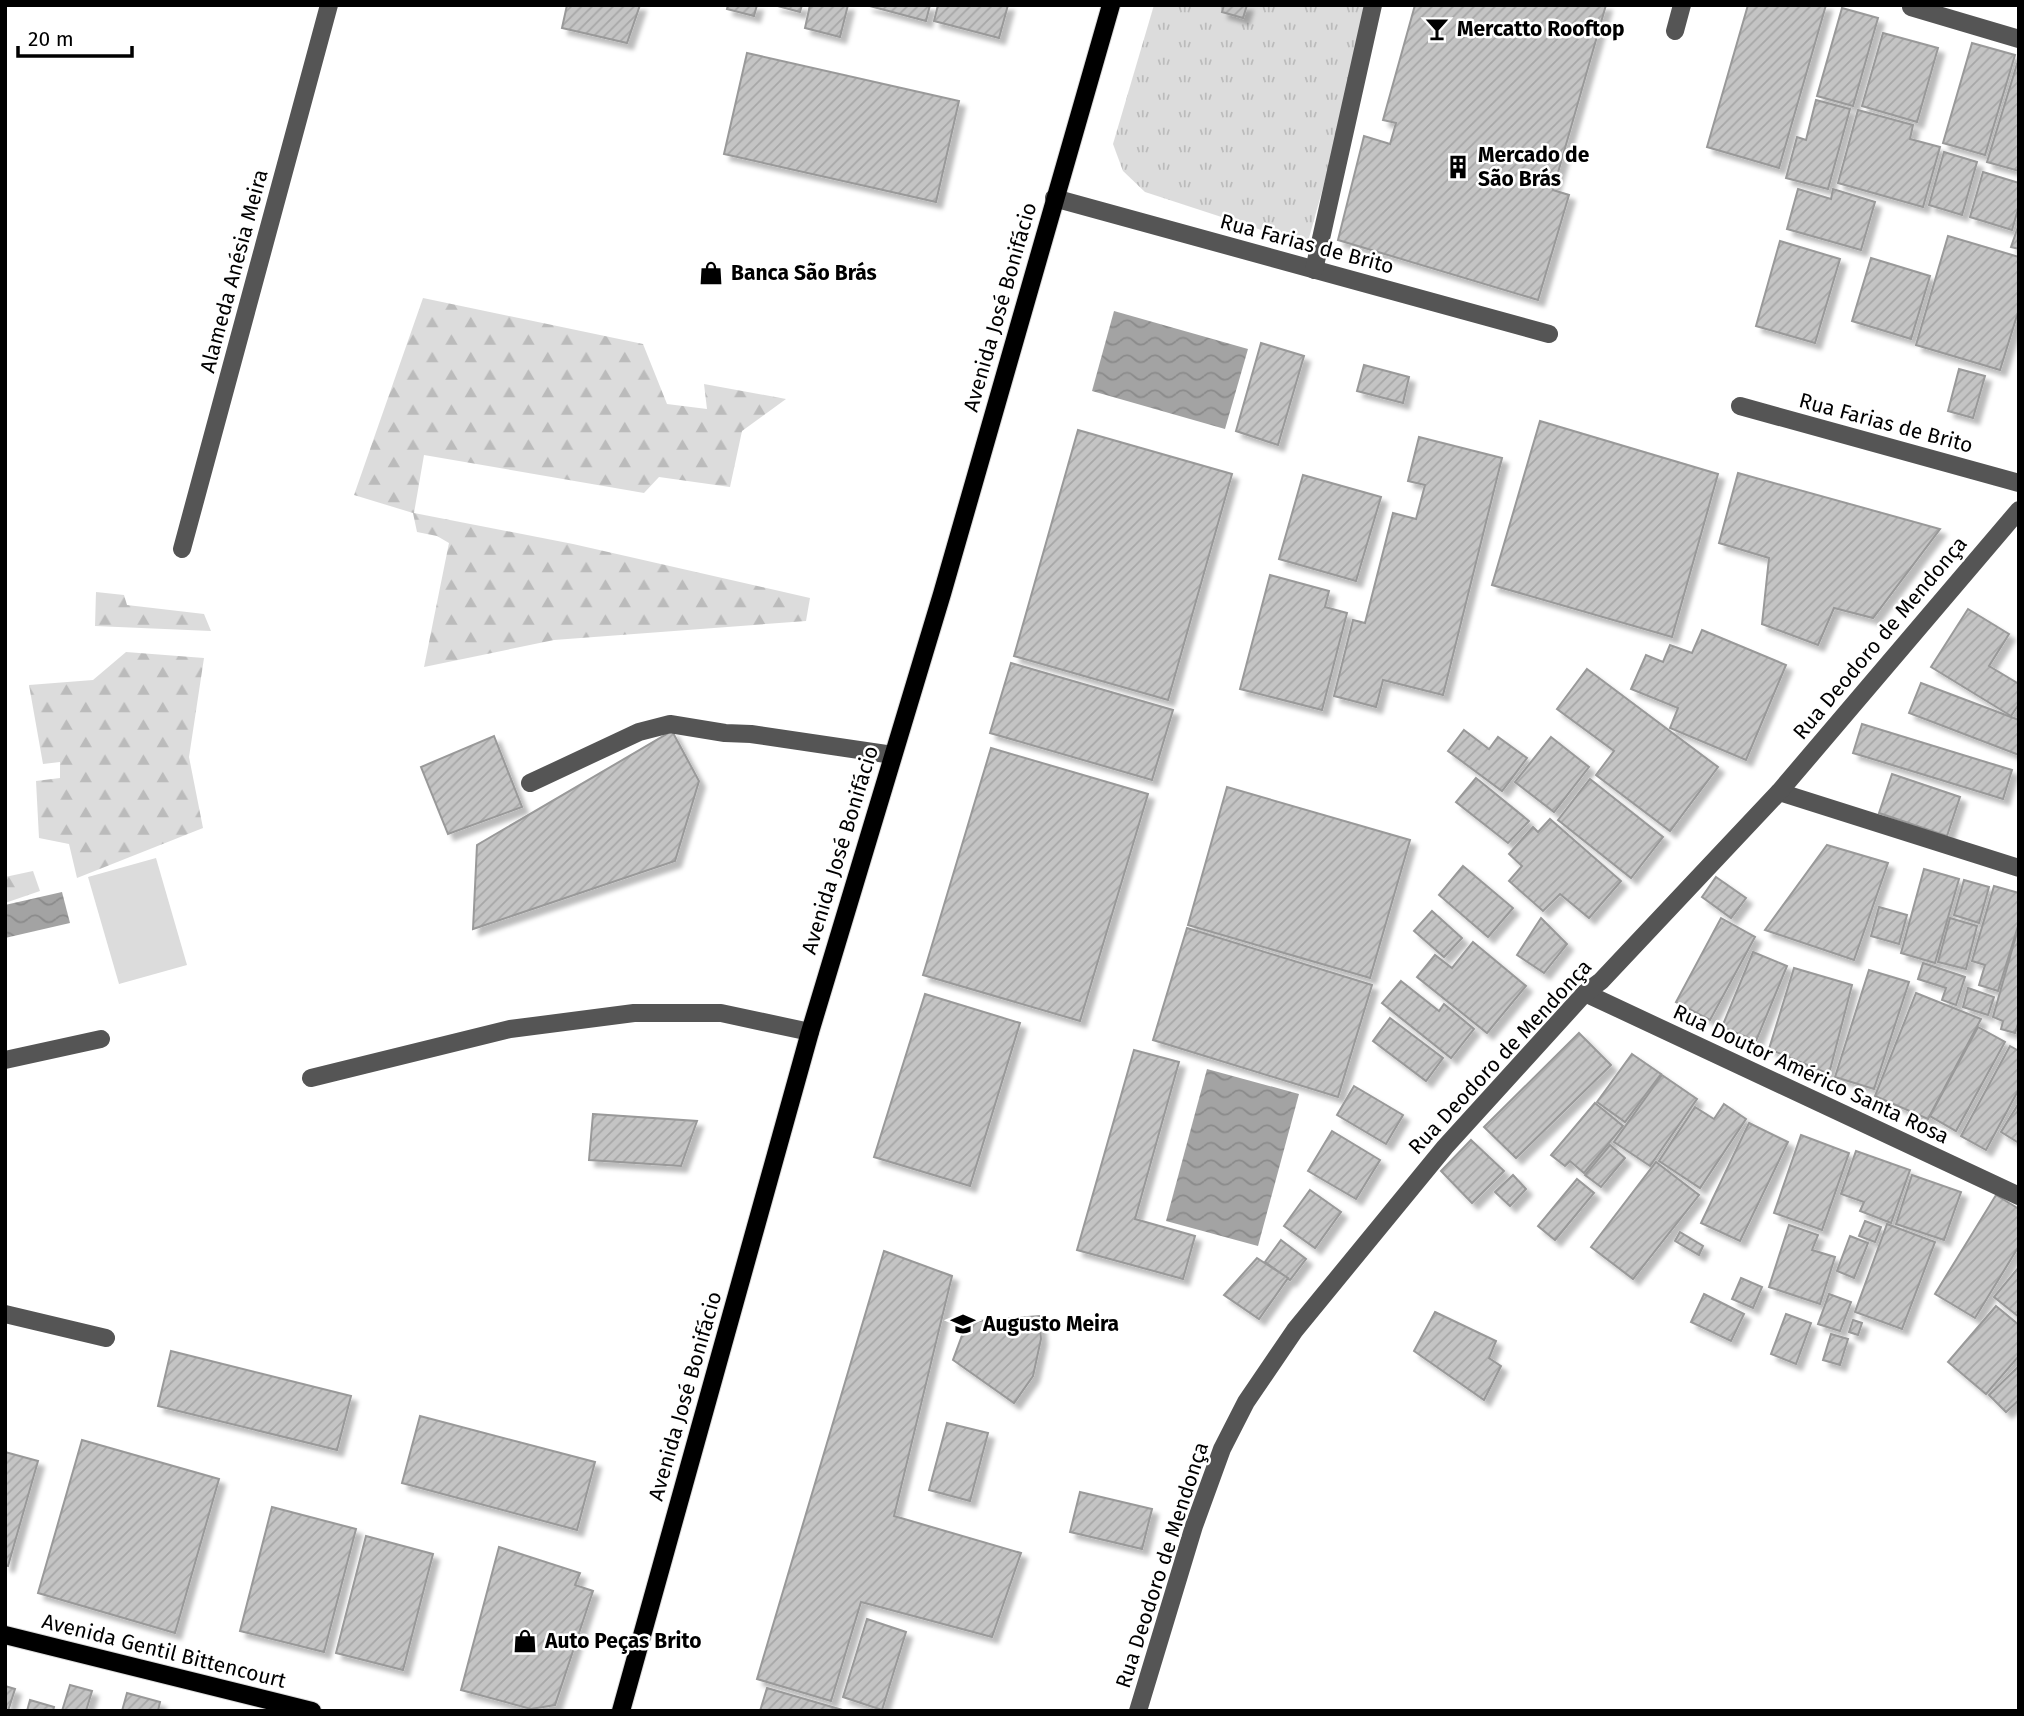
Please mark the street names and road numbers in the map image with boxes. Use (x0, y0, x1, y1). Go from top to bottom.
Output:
street label: Alameda Anésia Meira (194, 166, 274, 376)
street label: Avenida José Bonifácio (958, 199, 1042, 415)
street label: Rua Farias de Brito (1217, 208, 1397, 280)
street label: Rua Farias de Brito (1796, 387, 1976, 459)
street label: Rua Deodoro de Mendonça (1787, 531, 1973, 745)
street label: Avenida José Bonifácio (796, 743, 884, 957)
street label: Rua Deodoro de Mendonça (1403, 954, 1597, 1160)
street label: Rua Doutor Américo Santa Rosa (1669, 999, 1953, 1149)
street label: Avenida José Bonifácio (643, 1288, 727, 1504)
street label: Rua Deodoro de Mendonça (1110, 1439, 1214, 1691)
street label: Avenida Gentil Bittencourt (39, 1608, 289, 1694)

